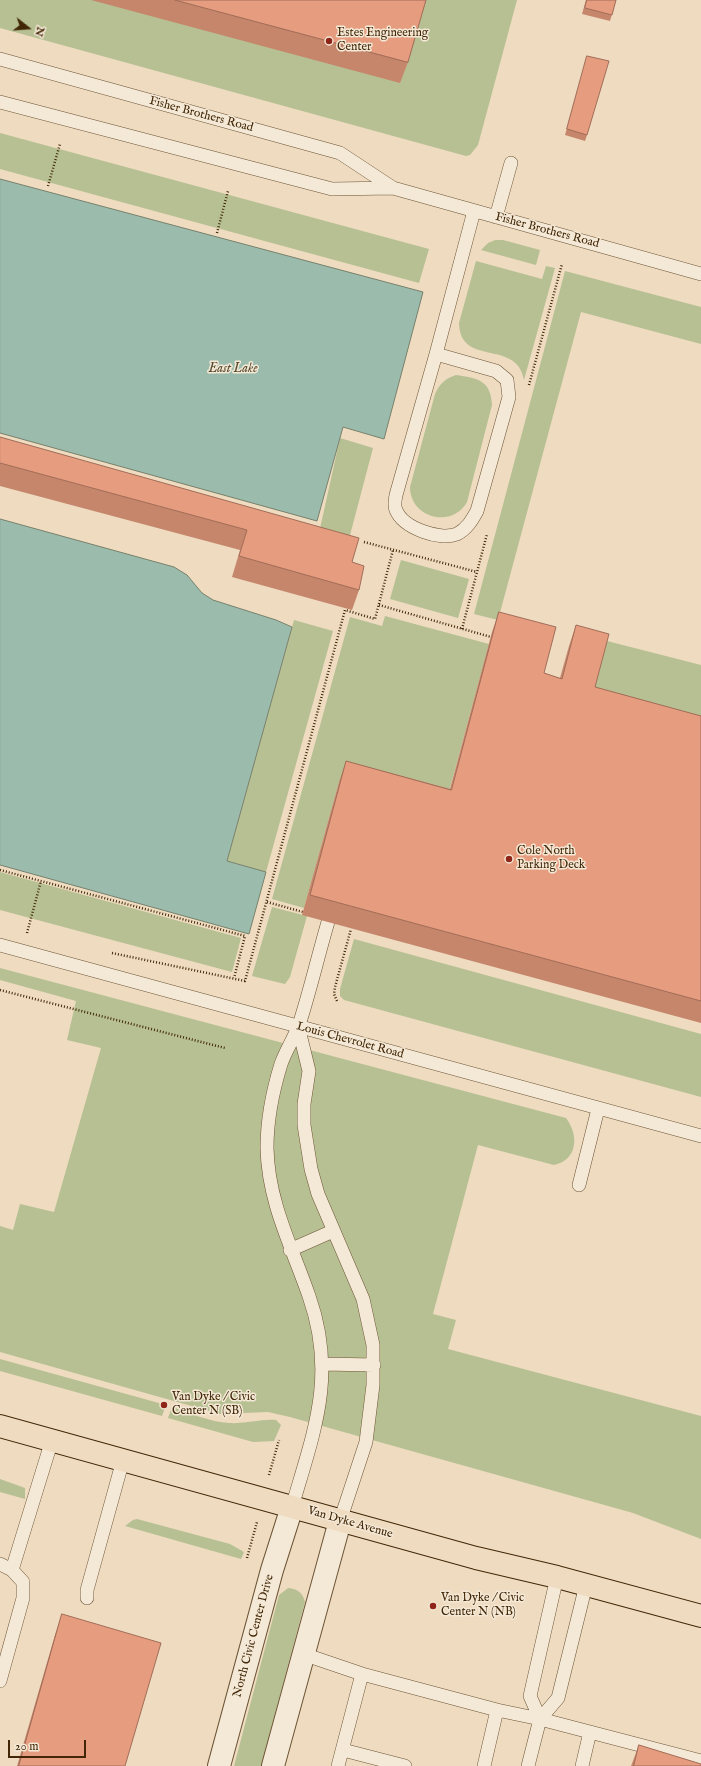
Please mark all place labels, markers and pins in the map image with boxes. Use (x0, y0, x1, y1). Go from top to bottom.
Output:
place label: Estes Engineering Center (337, 27, 428, 55)
marker: Estes Engineering Center (324, 36, 334, 46)
place label: Cole North Parking Deck (517, 845, 585, 873)
marker: Cole North Parking Deck (504, 854, 514, 864)
place label: Van Dyke / Civic Center N (SB) (172, 1391, 255, 1419)
marker: Van Dyke / Civic Center N (SB) (159, 1400, 169, 1410)
place label: Van Dyke / Civic Center N (NB) (441, 1592, 524, 1620)
marker: Van Dyke / Civic Center N (NB) (428, 1601, 438, 1611)

